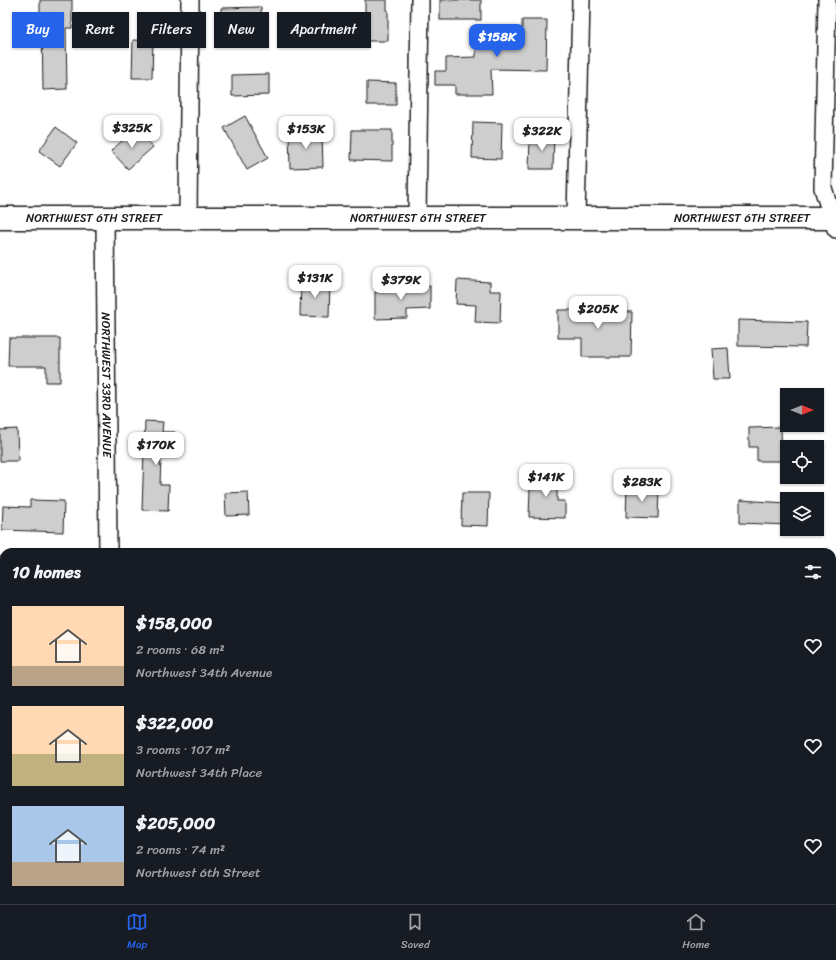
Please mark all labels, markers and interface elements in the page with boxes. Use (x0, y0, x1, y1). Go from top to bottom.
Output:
chip: Buy (12, 12, 64, 48)
chip: Rent (72, 12, 129, 48)
chip: Filters (137, 12, 206, 48)
chip: New (214, 12, 269, 48)
chip: Apartment (277, 12, 371, 48)
pin: $158K (469, 24, 525, 58)
text: $158K (478, 25, 516, 48)
pin: $325K (104, 115, 160, 149)
text: $325K (112, 116, 152, 139)
pin: $153K (278, 116, 334, 150)
text: $153K (287, 117, 325, 140)
pin: $322K (514, 118, 570, 152)
text: $322K (523, 119, 561, 142)
street label: NORTHWEST 6TH STREET (26, 207, 163, 229)
street label: NORTHWEST 6TH STREET (350, 207, 487, 229)
street label: NORTHWEST 6TH STREET (674, 207, 811, 229)
pin: $131K (287, 265, 343, 299)
text: $131K (298, 266, 332, 289)
pin: $379K (373, 267, 429, 301)
text: $379K (381, 268, 421, 291)
pin: $205K (570, 296, 626, 330)
text: $205K (578, 297, 618, 320)
street label: NORTHWEST 33RD AVENUE (95, 312, 118, 459)
north arrow (780, 388, 824, 432)
map controls (780, 388, 824, 536)
pin: $170K (128, 432, 184, 466)
text: $170K (137, 433, 175, 456)
button: locate (780, 440, 824, 484)
pin: $141K (518, 464, 574, 498)
text: $141K (528, 465, 564, 488)
pin: $283K (614, 469, 670, 503)
text: $283K (622, 470, 662, 493)
button: layers (780, 492, 824, 536)
text: 10 homes (12, 557, 81, 587)
icon: filters (802, 561, 824, 583)
text: $158,000 (136, 608, 212, 638)
icon: home (44, 622, 92, 670)
icon: heart (802, 635, 824, 657)
text: 2 rooms · 68 m² (136, 638, 225, 661)
text: Northwest 34th Avenue (136, 661, 272, 684)
text: $322,000 (136, 708, 213, 738)
icon: home (44, 722, 92, 770)
icon: heart (802, 735, 824, 757)
text: 3 rooms · 107 m² (136, 738, 230, 761)
text: Northwest 34th Place (136, 761, 262, 784)
text: $205,000 (136, 808, 215, 838)
icon: home (44, 822, 92, 870)
icon: heart (802, 835, 824, 857)
text: 2 rooms · 74 m² (136, 838, 225, 861)
text: Northwest 6th Street (136, 861, 261, 884)
tab: Map (126, 911, 148, 954)
tab: Saved (401, 911, 430, 954)
tab: Home (682, 911, 710, 954)

